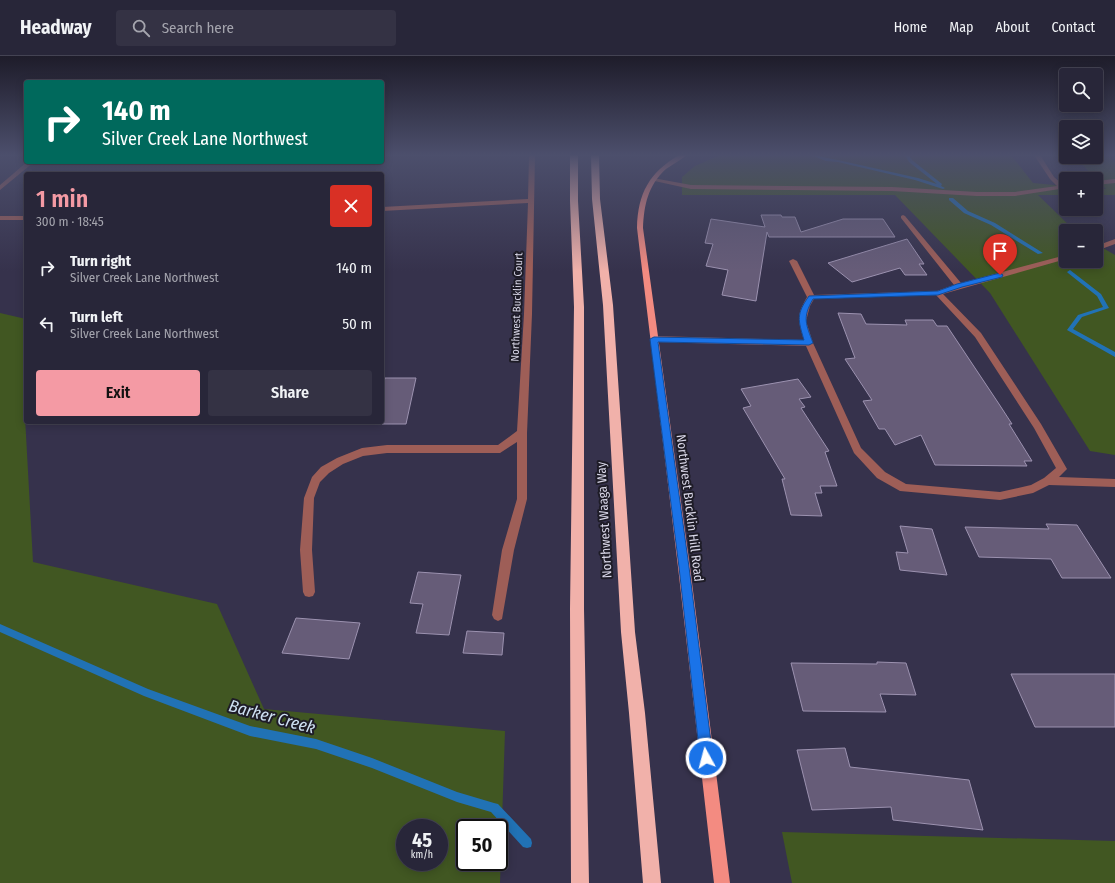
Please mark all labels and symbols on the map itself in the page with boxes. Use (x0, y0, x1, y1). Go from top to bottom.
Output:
pin (983, 234, 1017, 275)
street label: Northwest Bucklin Court (509, 252, 525, 362)
street label: Northwest Bucklin Hill Road (674, 433, 706, 583)
street label: Northwest Waaga Way (593, 461, 615, 579)
water label: Barker Creek (227, 695, 318, 739)
position arrow (685, 737, 727, 779)
speed limit sign: 50 (456, 819, 508, 871)

